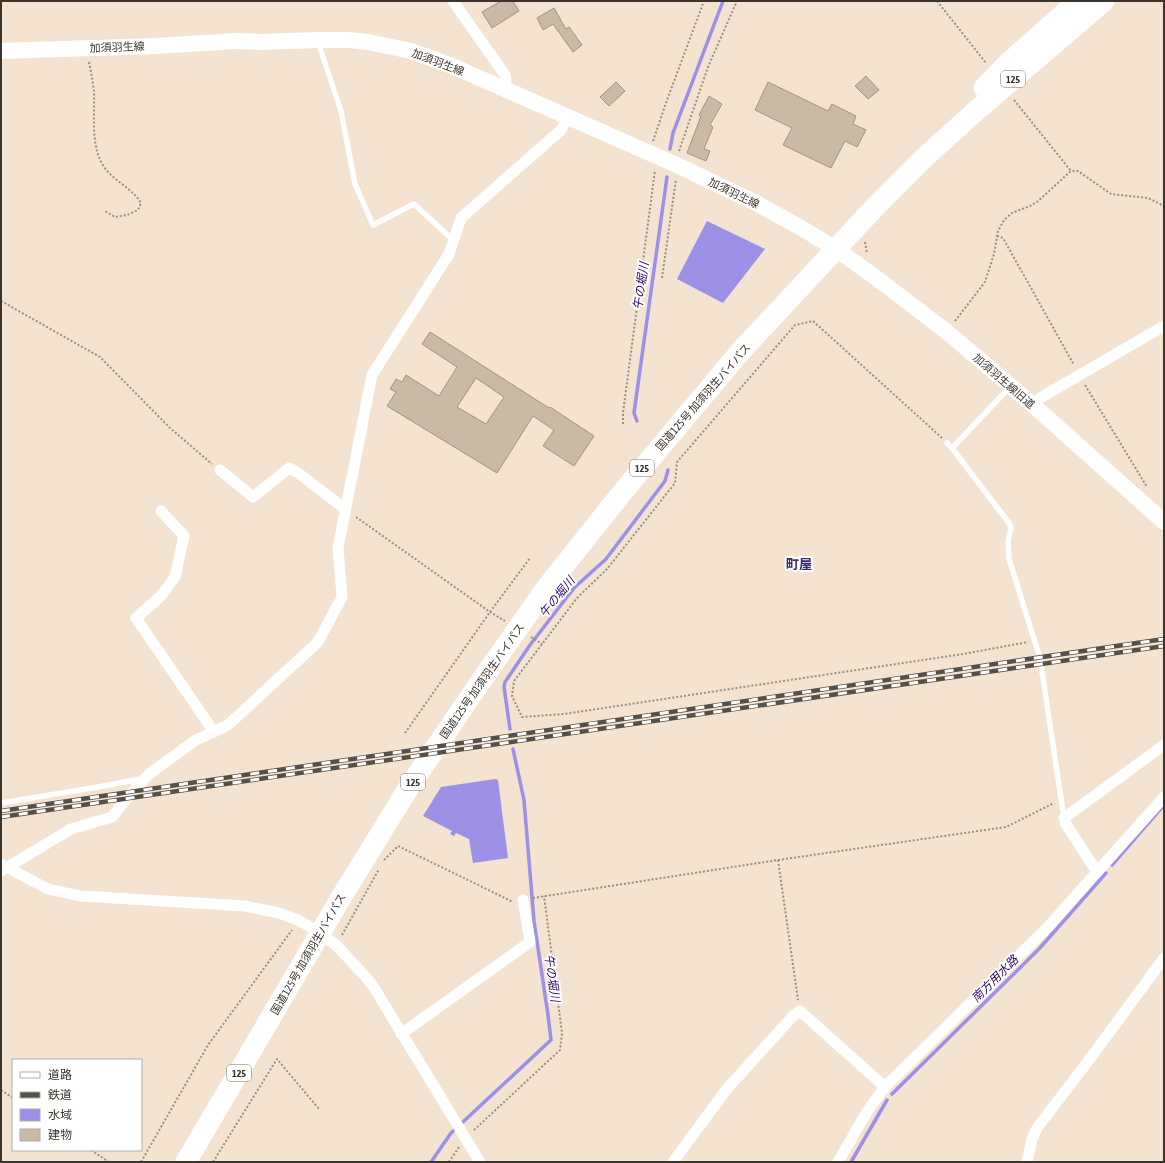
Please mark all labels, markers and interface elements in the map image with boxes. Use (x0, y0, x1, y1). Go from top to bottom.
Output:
street label: 加須羽生線 (89, 40, 145, 54)
street label: 加須羽生線 (410, 47, 466, 77)
road number: 125 (1001, 71, 1025, 87)
street label: 加須羽生線 (707, 176, 761, 210)
water label: 午の堀川 (631, 259, 652, 311)
street label: 国道125号 加須羽生バイパス (653, 341, 753, 453)
street label: 加須羽生線旧道 (971, 351, 1037, 411)
road number: 125 (630, 460, 654, 476)
district label: 町屋 (786, 557, 812, 572)
water label: 午の堀川 (536, 572, 579, 620)
street label: 国道125号 加須羽生バイパス (438, 621, 526, 741)
road number: 125 (401, 774, 425, 790)
street label: 国道125号 加須羽生バイパス (268, 891, 348, 1017)
water label: 南方用水路 (969, 952, 1022, 1005)
water label: 午の堀川 (542, 953, 563, 1005)
legend (12, 1059, 142, 1151)
road number: 125 (227, 1065, 251, 1081)
text: 道路 (48, 1068, 72, 1082)
text: 鉄道 (48, 1088, 72, 1102)
text: 水域 (48, 1108, 72, 1122)
text: 建物 (48, 1128, 72, 1142)

